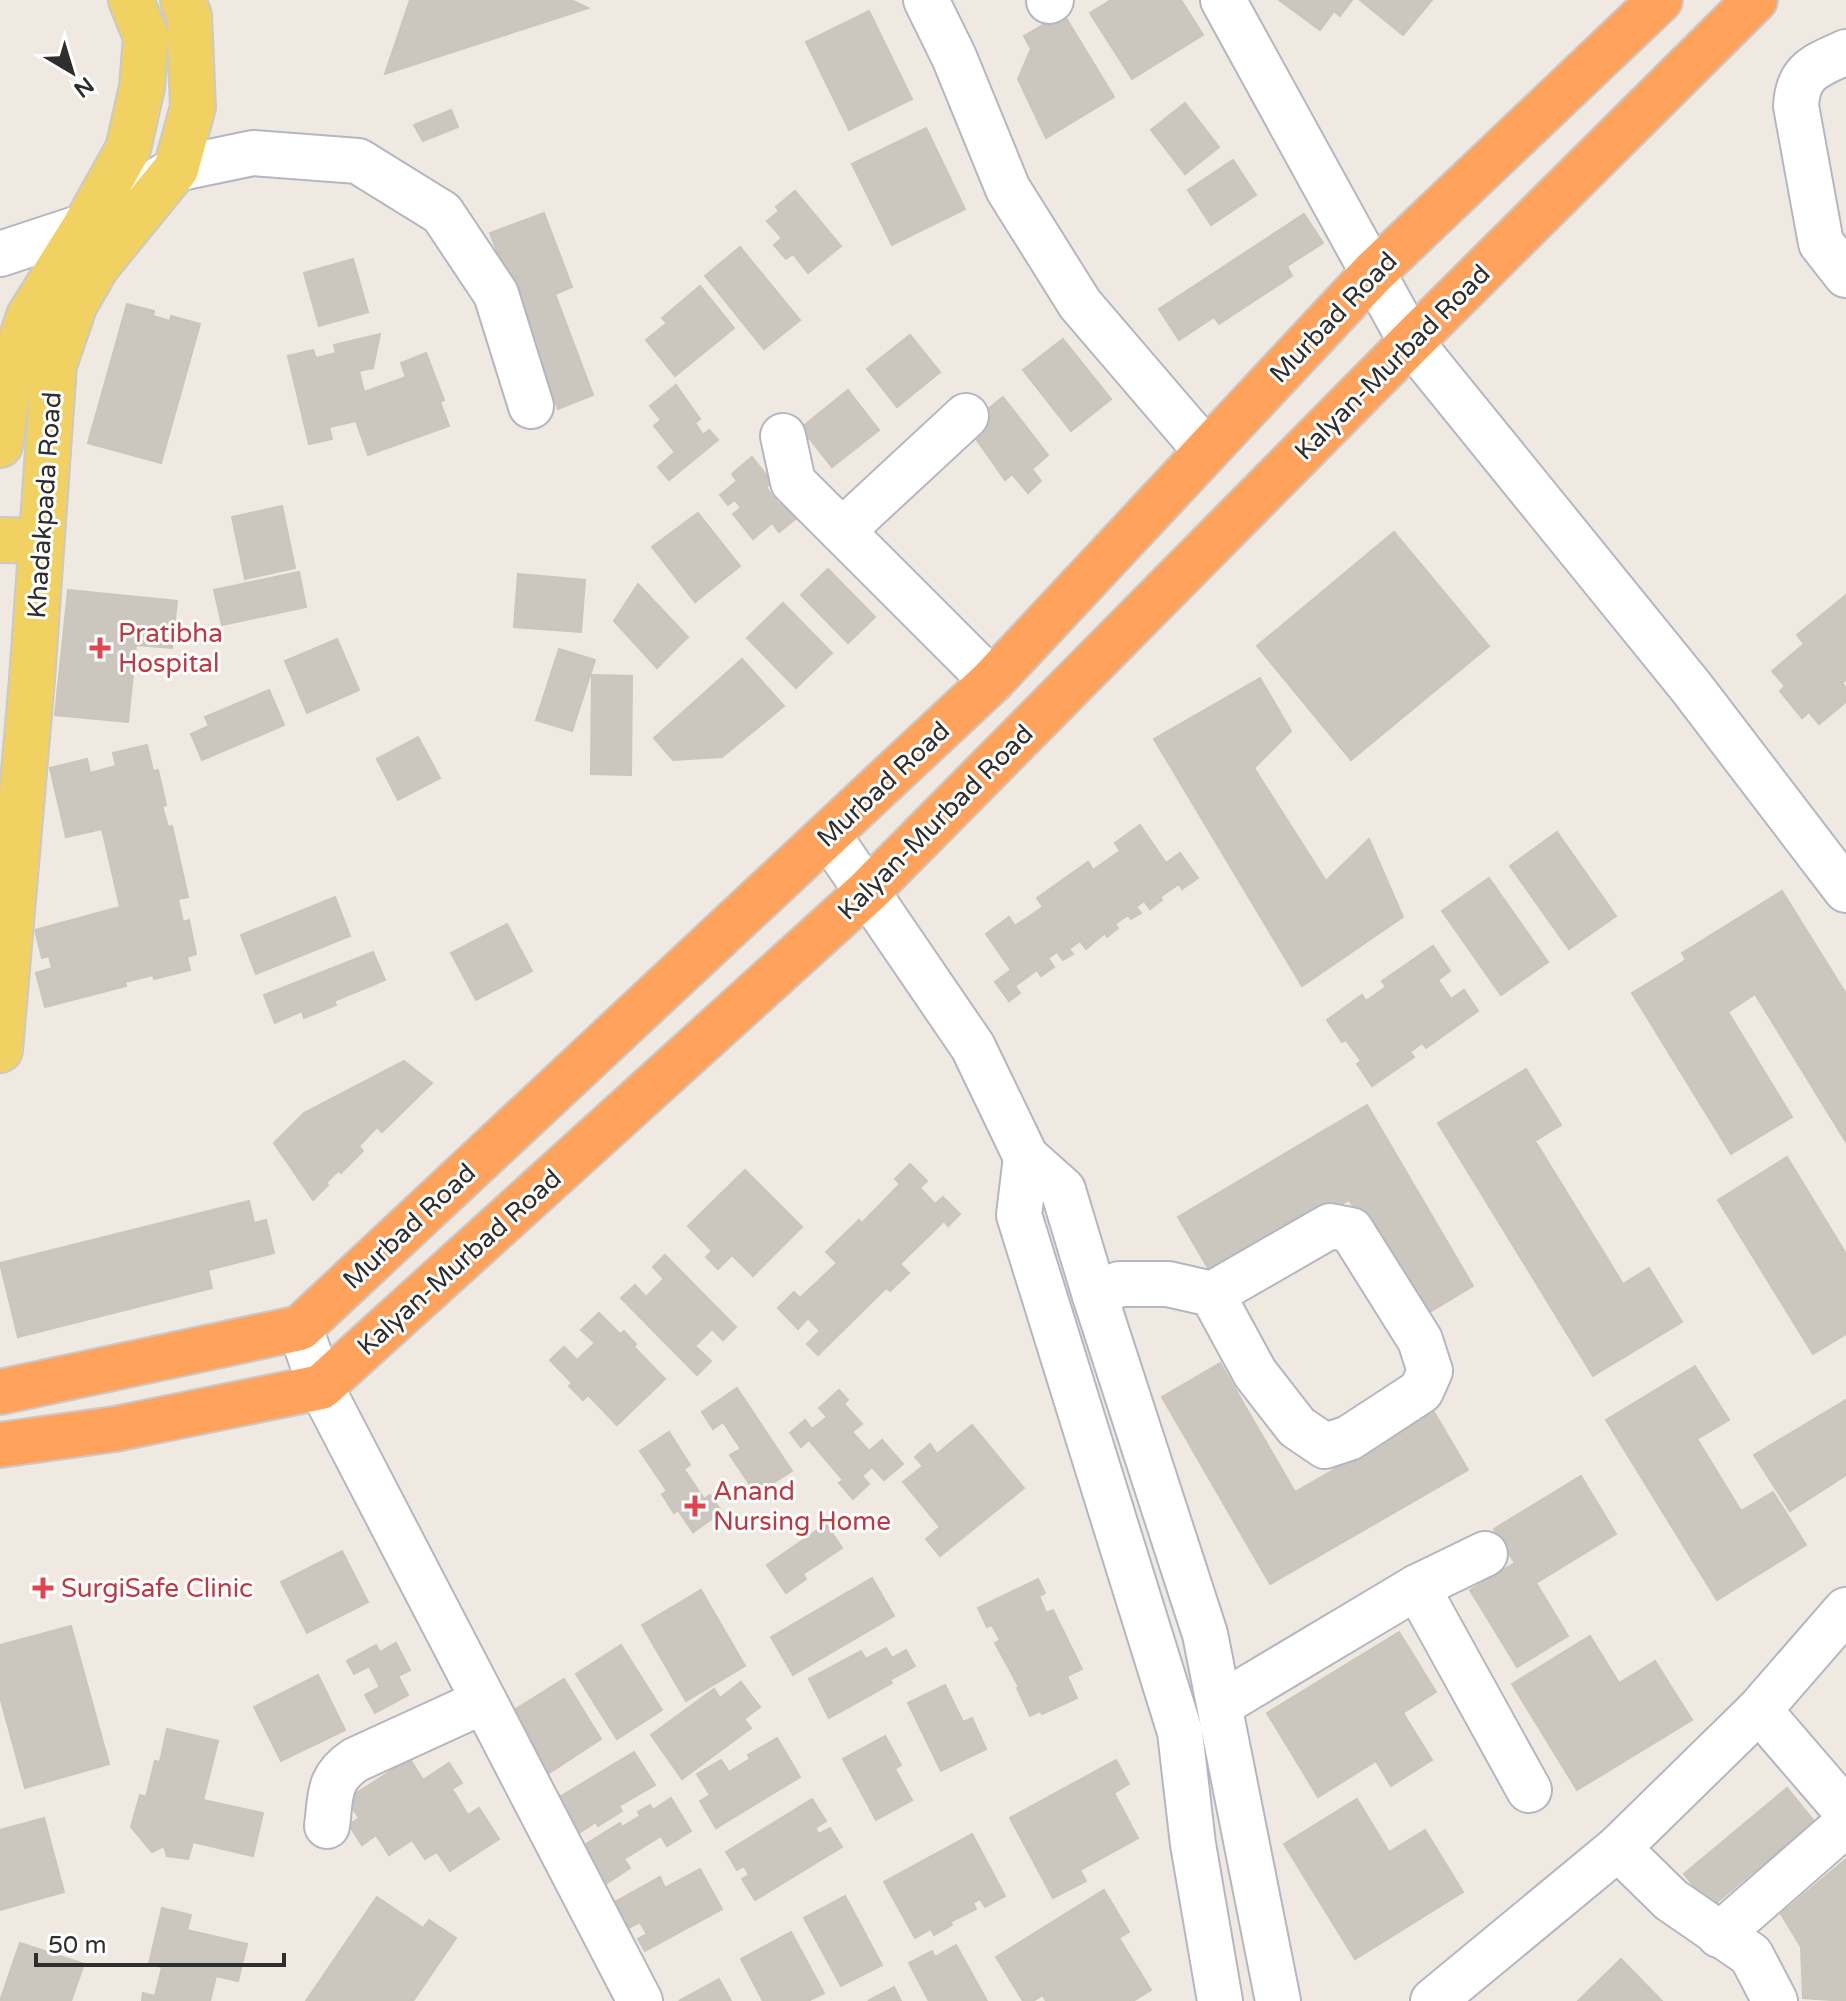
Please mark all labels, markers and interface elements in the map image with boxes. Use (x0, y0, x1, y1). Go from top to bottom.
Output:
north arrow (32, 32, 112, 112)
text: N (69, 71, 99, 103)
street label: Murbad Road (1263, 245, 1404, 389)
street label: Kalyan-Murbad Road (1288, 258, 1496, 466)
street label: Khadakpada Road (21, 391, 68, 619)
place label: Pratibha Hospital (118, 618, 223, 679)
marker: Pratibha Hospital (89, 637, 111, 659)
street label: Murbad Road (811, 715, 956, 854)
street label: Kalyan-Murbad Road (831, 718, 1039, 926)
street label: Murbad Road (337, 1157, 482, 1296)
street label: Kalyan-Murbad Road (351, 1163, 568, 1362)
place label: Anand Nursing Home (713, 1476, 891, 1537)
marker: Anand Nursing Home (684, 1495, 706, 1517)
place label: SurgiSafe Clinic (61, 1573, 253, 1604)
marker: SurgiSafe Clinic (32, 1577, 54, 1599)
scale bar (36, 1917, 284, 1967)
text: 50 m (48, 1931, 106, 1960)

